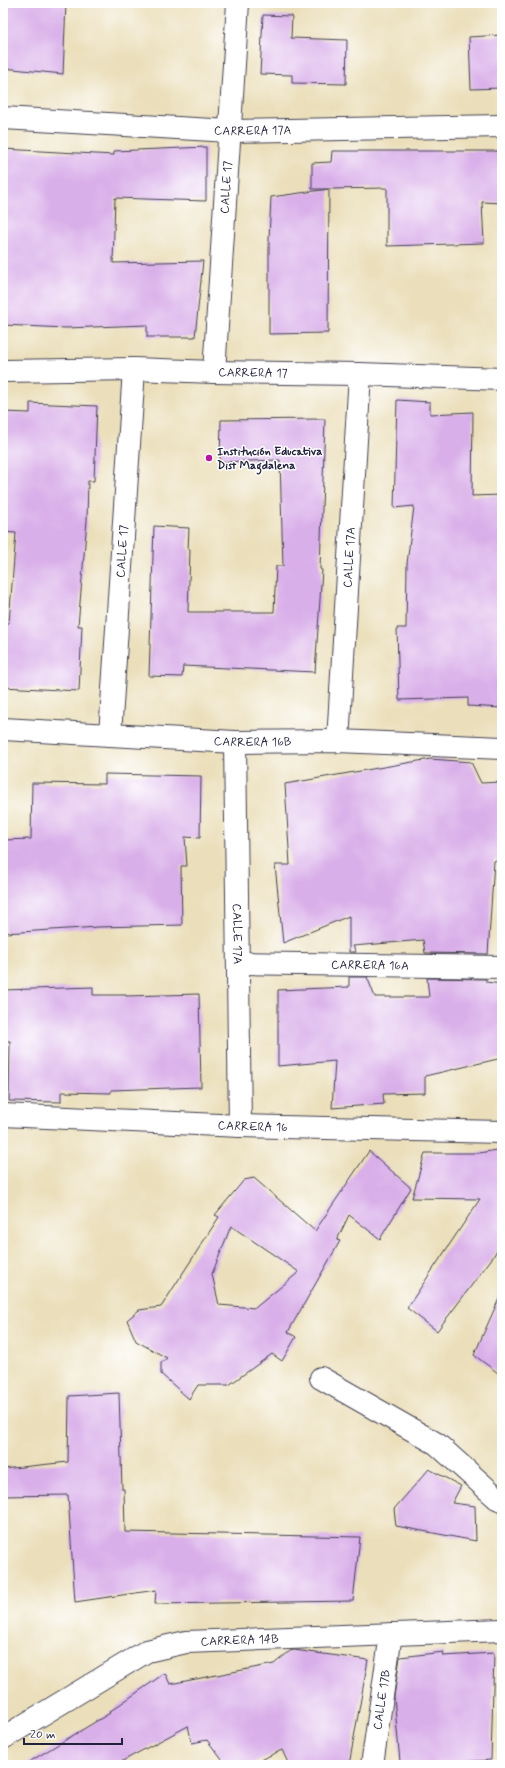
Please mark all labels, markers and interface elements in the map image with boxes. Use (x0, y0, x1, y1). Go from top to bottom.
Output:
street label: CARRERA 17A (213, 123, 292, 140)
street label: CALLE 17 (217, 160, 237, 214)
street label: CARRERA 17 (218, 365, 288, 382)
place label: Institución Educativa Dist Magdalena (217, 444, 322, 475)
marker: Institución Educativa Dist Magdalena (204, 453, 214, 463)
street label: CALLE 17 (113, 524, 133, 578)
street label: CALLE 17A (340, 526, 360, 588)
street label: CARRERA 16B (213, 734, 292, 751)
street label: CALLE 17A (228, 903, 245, 965)
street label: CARRERA 16A (331, 957, 409, 975)
street label: CARRERA 16 (217, 1118, 288, 1136)
street label: CARRERA 14B (200, 1631, 280, 1650)
street label: CALLE 17B (370, 1668, 395, 1731)
scale bar (24, 1720, 122, 1746)
text: 20 m (30, 1727, 56, 1743)

